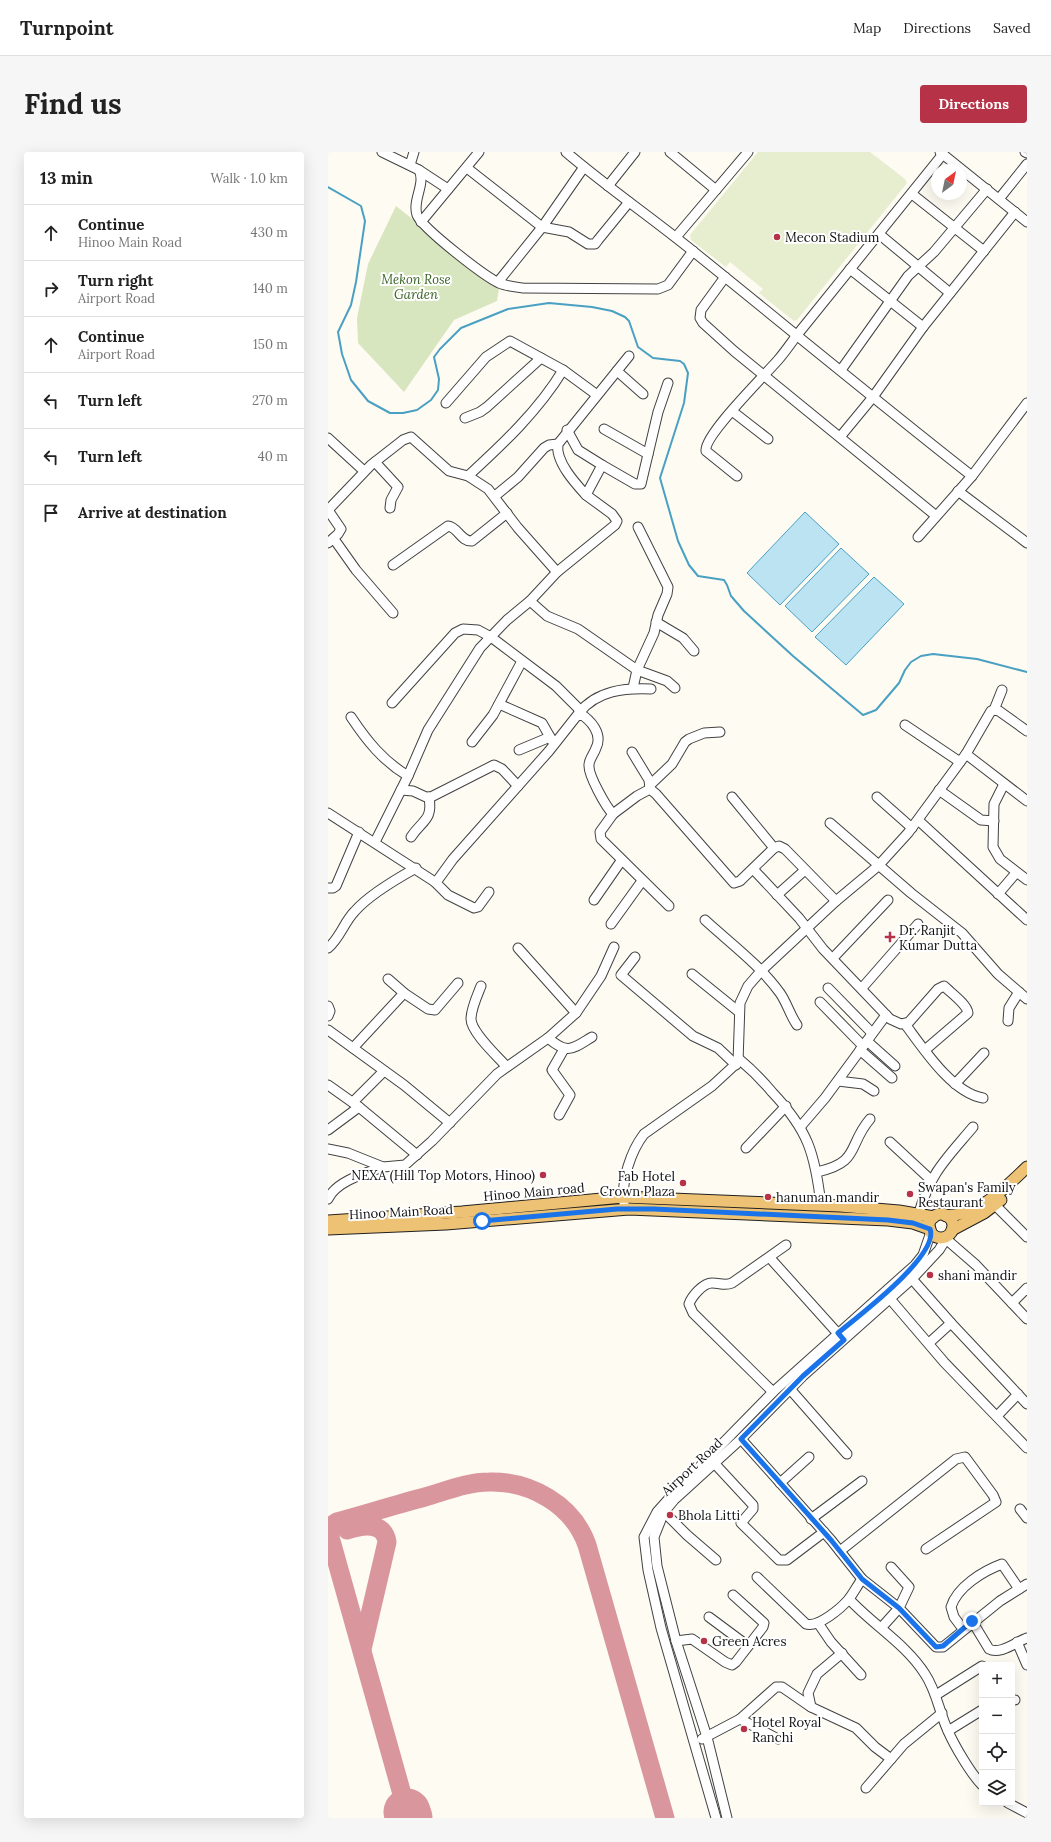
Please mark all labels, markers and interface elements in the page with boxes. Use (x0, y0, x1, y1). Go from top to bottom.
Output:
text: Turnpoint (20, 16, 114, 40)
text: Map (853, 19, 881, 37)
text: Directions (903, 19, 971, 37)
text: Saved (993, 19, 1031, 37)
button: Directions (920, 85, 1027, 123)
text: Find us (24, 86, 122, 122)
north arrow (931, 164, 967, 200)
text: 13 min (40, 167, 93, 189)
text: Walk · 1.0 km (210, 170, 288, 187)
text: Continue (78, 215, 144, 234)
icon: ahead (40, 222, 62, 244)
text: 430 m (251, 224, 288, 241)
place label: Mecon Stadium (785, 229, 880, 246)
marker: Mecon Stadium (772, 232, 782, 242)
text: Hinoo Main Road (78, 234, 182, 251)
text: Turn right (78, 271, 154, 290)
park label: Mekon Rose Garden (381, 271, 451, 303)
icon: right (40, 278, 62, 300)
text: 140 m (253, 280, 288, 297)
text: Airport Road (78, 290, 155, 307)
text: Continue (78, 327, 144, 346)
icon: ahead (40, 334, 62, 356)
text: 150 m (253, 336, 288, 353)
text: Airport Road (78, 346, 155, 363)
icon: left (40, 390, 62, 412)
text: Turn left (78, 391, 142, 410)
text: 270 m (252, 392, 288, 409)
icon: left (40, 446, 62, 468)
text: Turn left (78, 447, 142, 466)
text: 40 m (258, 448, 288, 465)
icon: arrive (40, 502, 62, 524)
text: Arrive at destination (78, 503, 227, 522)
place label: Dr. Ranjit Kumar Dutta (899, 922, 978, 954)
marker: Dr. Ranjit Kumar Dutta (884, 931, 896, 943)
place label: NEXA (Hill Top Motors, Hinoo) (351, 1167, 535, 1184)
place label: Fab Hotel Crown Plaza (600, 1168, 675, 1200)
marker: NEXA (Hill Top Motors, Hinoo) (538, 1170, 548, 1180)
marker: Fab Hotel Crown Plaza (678, 1178, 688, 1188)
street label: Hinoo Main road (483, 1179, 585, 1205)
place label: Swapan's Family Restaurant (918, 1179, 1016, 1211)
place label: hanuman mandir (776, 1189, 879, 1206)
marker: Swapan's Family Restaurant (905, 1189, 915, 1199)
marker: hanuman mandir (763, 1192, 773, 1202)
street label: Hinoo Main Road (349, 1201, 454, 1223)
route start (473, 1212, 491, 1230)
place label: shani mandir (938, 1267, 1017, 1284)
marker: shani mandir (925, 1270, 935, 1280)
street label: Airport Road (657, 1434, 726, 1500)
place label: Bhola Litti (678, 1507, 741, 1524)
marker: Bhola Litti (665, 1510, 675, 1520)
route end (963, 1612, 981, 1630)
place label: Green Acres (712, 1633, 786, 1650)
marker: Green Acres (699, 1636, 709, 1646)
map controls (979, 1662, 1015, 1806)
button: + (979, 1662, 1015, 1698)
button: − (979, 1698, 1015, 1734)
place label: Hotel Royal Ranchi (752, 1714, 822, 1746)
marker: Hotel Royal Ranchi (739, 1724, 749, 1734)
button: locate (979, 1734, 1015, 1770)
button: layers (979, 1770, 1015, 1806)

